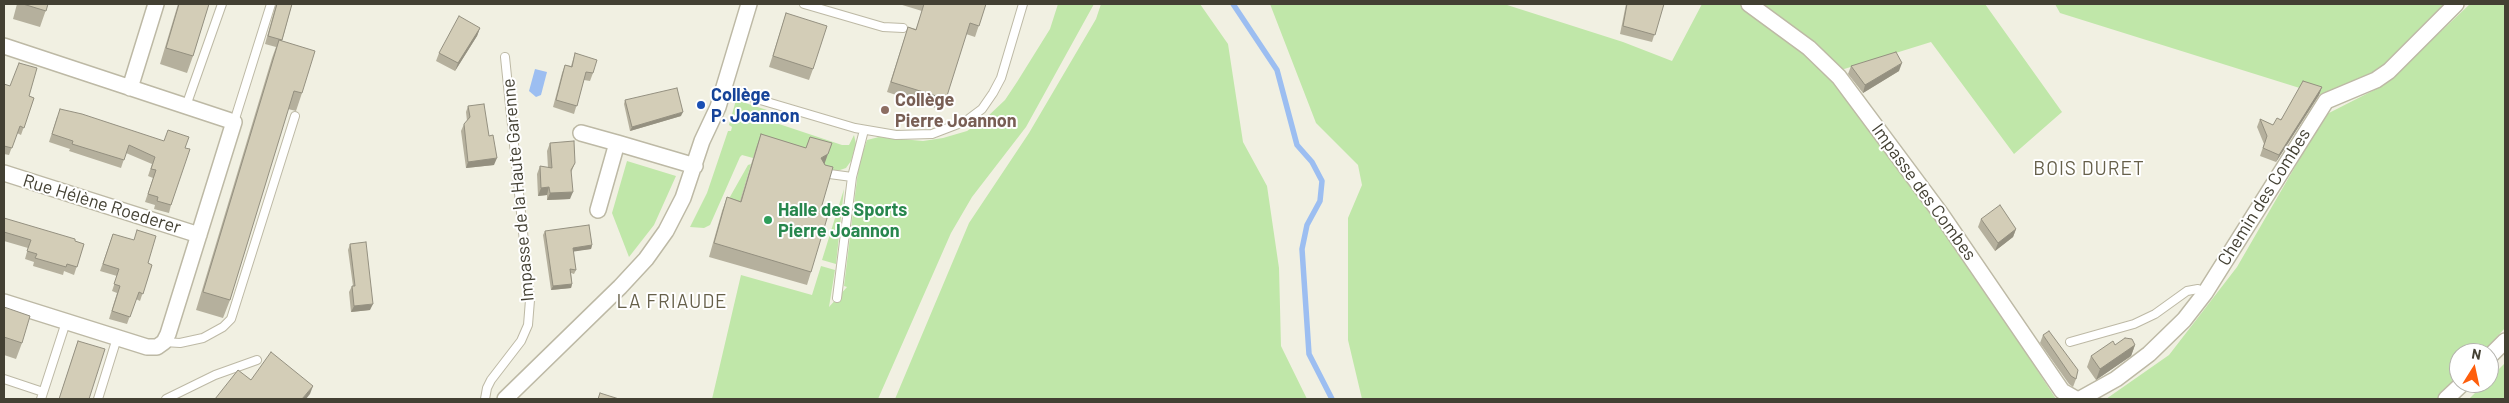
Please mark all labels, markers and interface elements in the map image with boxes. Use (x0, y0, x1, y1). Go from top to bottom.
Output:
street label: Impasse de la Haute Garenne (497, 77, 539, 303)
place label: Collège P. Joannon (711, 84, 799, 126)
place label: Collège Pierre Joannon (895, 89, 1017, 132)
marker: Collège P. Joannon (695, 99, 707, 111)
marker: Collège Pierre Joannon (879, 104, 891, 116)
street label: Impasse des Combes (1867, 119, 1981, 265)
street label: Chemin des Combes (2213, 124, 2315, 270)
district label: BOIS DURET (2032, 158, 2146, 180)
street label: Rue Hélène Roederer (20, 170, 184, 238)
place label: Halle des Sports Pierre Joannon (778, 199, 907, 242)
marker: Halle des Sports Pierre Joannon (762, 214, 774, 226)
district label: LA FRIAUDE (615, 291, 729, 313)
north arrow (2449, 343, 2499, 393)
text: N (2470, 345, 2483, 363)

